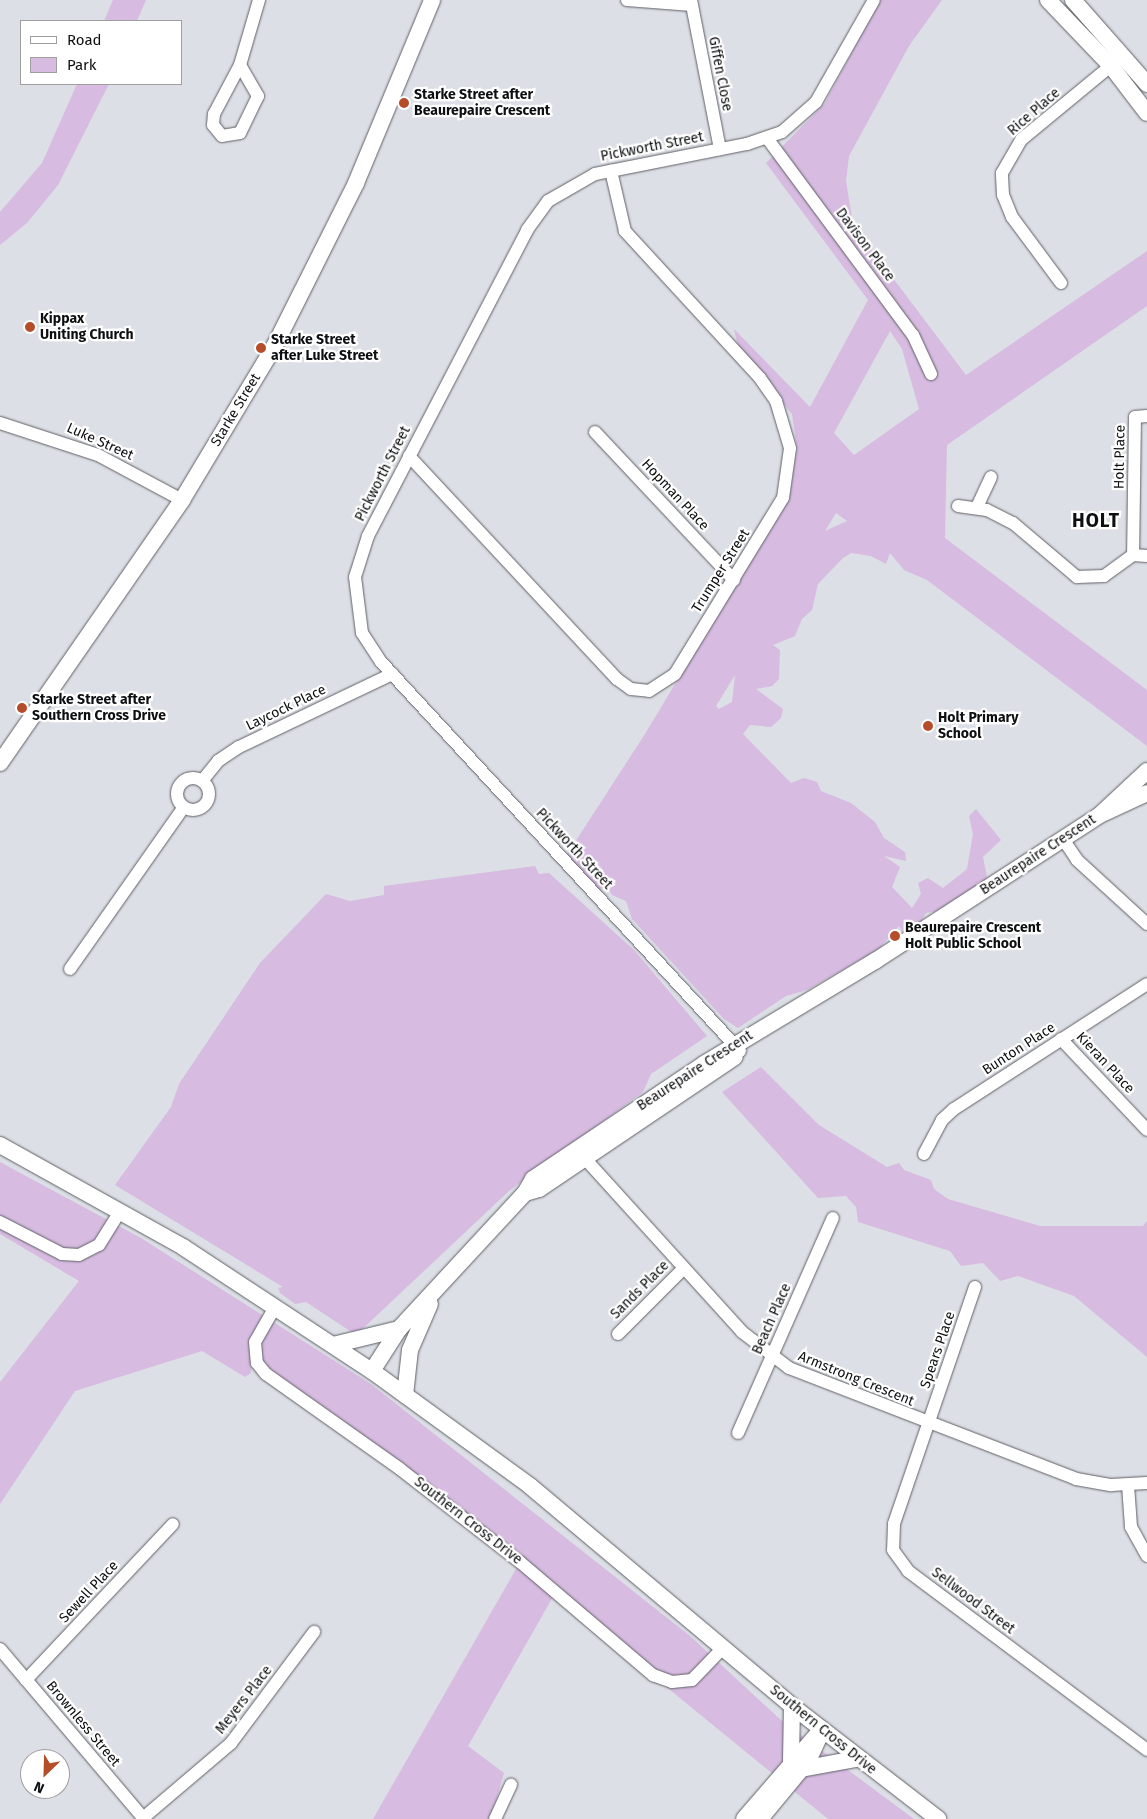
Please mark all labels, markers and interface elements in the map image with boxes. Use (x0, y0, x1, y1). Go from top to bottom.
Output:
legend (20, 20, 182, 85)
text: Road (67, 31, 102, 49)
street label: Giffen Close (705, 35, 735, 113)
text: Park (67, 56, 97, 74)
street label: Rice Place (1004, 85, 1064, 139)
place label: Starke Street after Beaurepaire Crescent (414, 87, 550, 120)
marker: Starke Street after Beaurepaire Crescent (398, 97, 410, 109)
street label: Pickworth Street (599, 129, 705, 165)
street label: Davison Place (832, 205, 898, 285)
place label: Kippax Uniting Church (40, 311, 134, 344)
marker: Kippax Uniting Church (24, 321, 36, 333)
place label: Starke Street after Luke Street (271, 332, 379, 364)
marker: Starke Street after Luke Street (255, 342, 267, 354)
street label: Starke Street (208, 371, 264, 449)
street label: Luke Street (64, 420, 136, 464)
street label: Pickworth Street (352, 424, 414, 524)
street label: Holt Place (1111, 425, 1129, 489)
street label: Hopman Place (638, 456, 712, 534)
district label: HOLT (1071, 510, 1121, 532)
street label: Trumper Street (689, 526, 753, 616)
street label: Laycock Place (243, 681, 329, 735)
place label: Starke Street after Southern Cross Drive (32, 692, 166, 724)
marker: Starke Street after Southern Cross Drive (16, 702, 28, 714)
place label: Holt Primary School (938, 710, 1018, 742)
marker: Holt Primary School (922, 720, 934, 732)
street label: Pickworth Street (532, 805, 616, 893)
street label: Beaurepaire Crescent (977, 811, 1099, 899)
place label: Beaurepaire Crescent Holt Public School (905, 920, 1041, 952)
marker: Beaurepaire Crescent Holt Public School (889, 930, 901, 942)
street label: Bunton Place (979, 1019, 1059, 1079)
street label: Beaurepaire Crescent (634, 1027, 756, 1115)
street label: Kieran Place (1072, 1029, 1138, 1097)
street label: Sands Place (607, 1257, 673, 1323)
street label: Beach Place (749, 1281, 795, 1357)
street label: Spears Place (917, 1309, 959, 1391)
street label: Armstrong Crescent (796, 1348, 916, 1410)
street label: Southern Cross Drive (411, 1474, 525, 1568)
street label: Sewell Place (56, 1558, 122, 1626)
street label: Sellwood Street (928, 1564, 1018, 1638)
street label: Meyers Place (212, 1662, 276, 1738)
street label: Brownless Street (42, 1678, 124, 1770)
street label: Southern Cross Drive (766, 1682, 880, 1778)
north arrow (20, 1749, 70, 1799)
text: N (31, 1778, 47, 1797)

